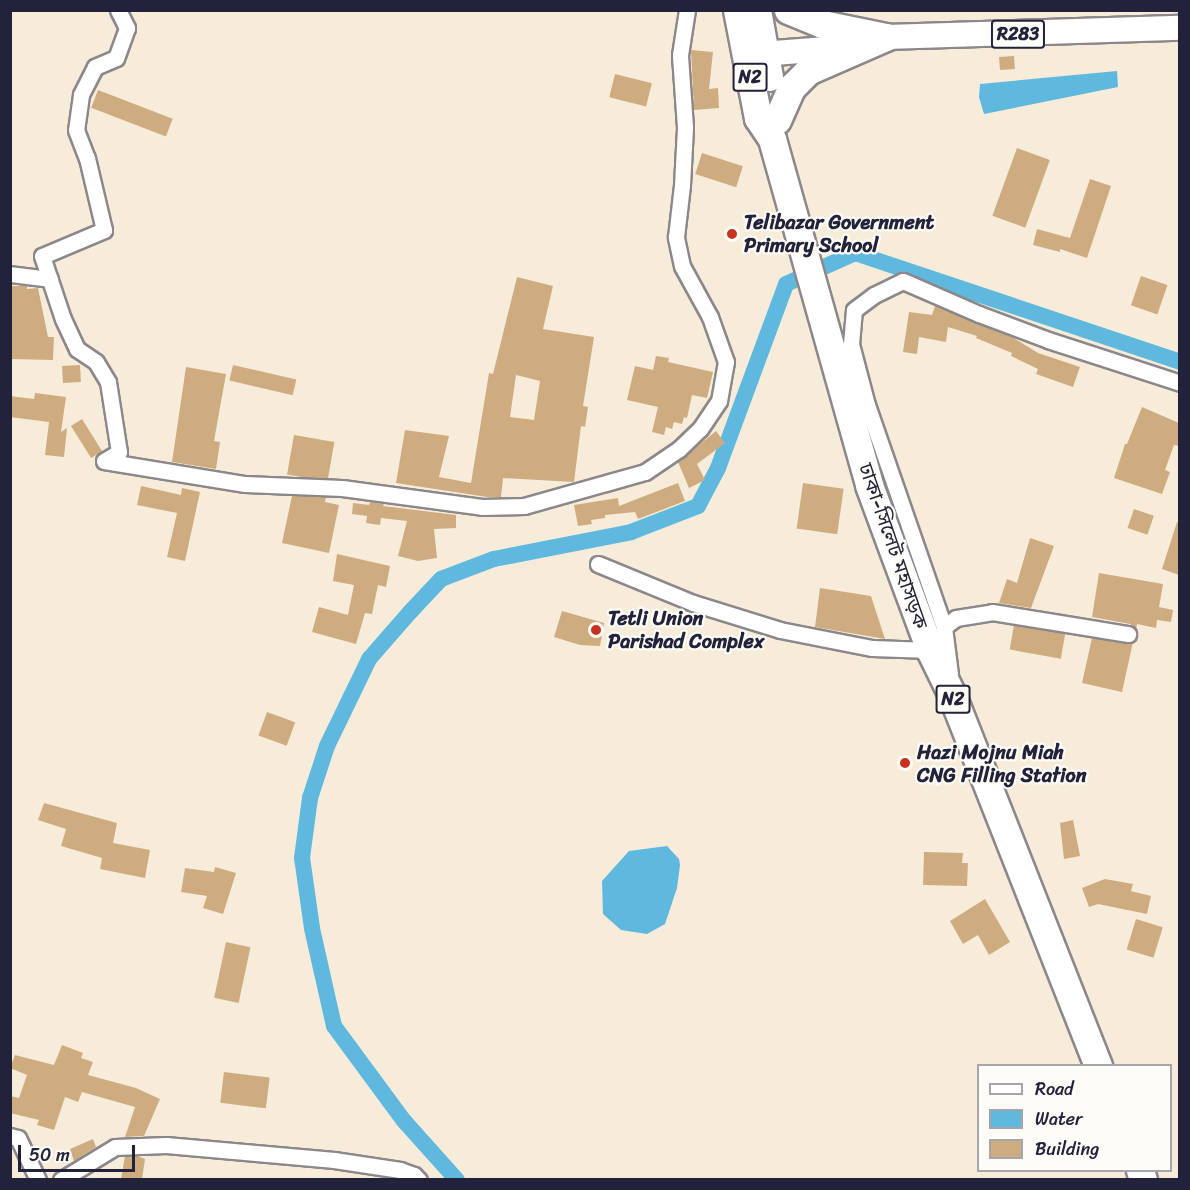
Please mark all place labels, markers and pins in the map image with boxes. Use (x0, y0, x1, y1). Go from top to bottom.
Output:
place label: Telibazar Government Primary School (744, 210, 934, 257)
marker: Telibazar Government Primary School (725, 227, 739, 241)
place label: Tetli Union Parishad Complex (608, 606, 764, 653)
marker: Tetli Union Parishad Complex (589, 623, 603, 637)
place label: Hazi Mojnu Miah CNG Filling Station (917, 740, 1087, 787)
marker: Hazi Mojnu Miah CNG Filling Station (898, 756, 912, 770)

